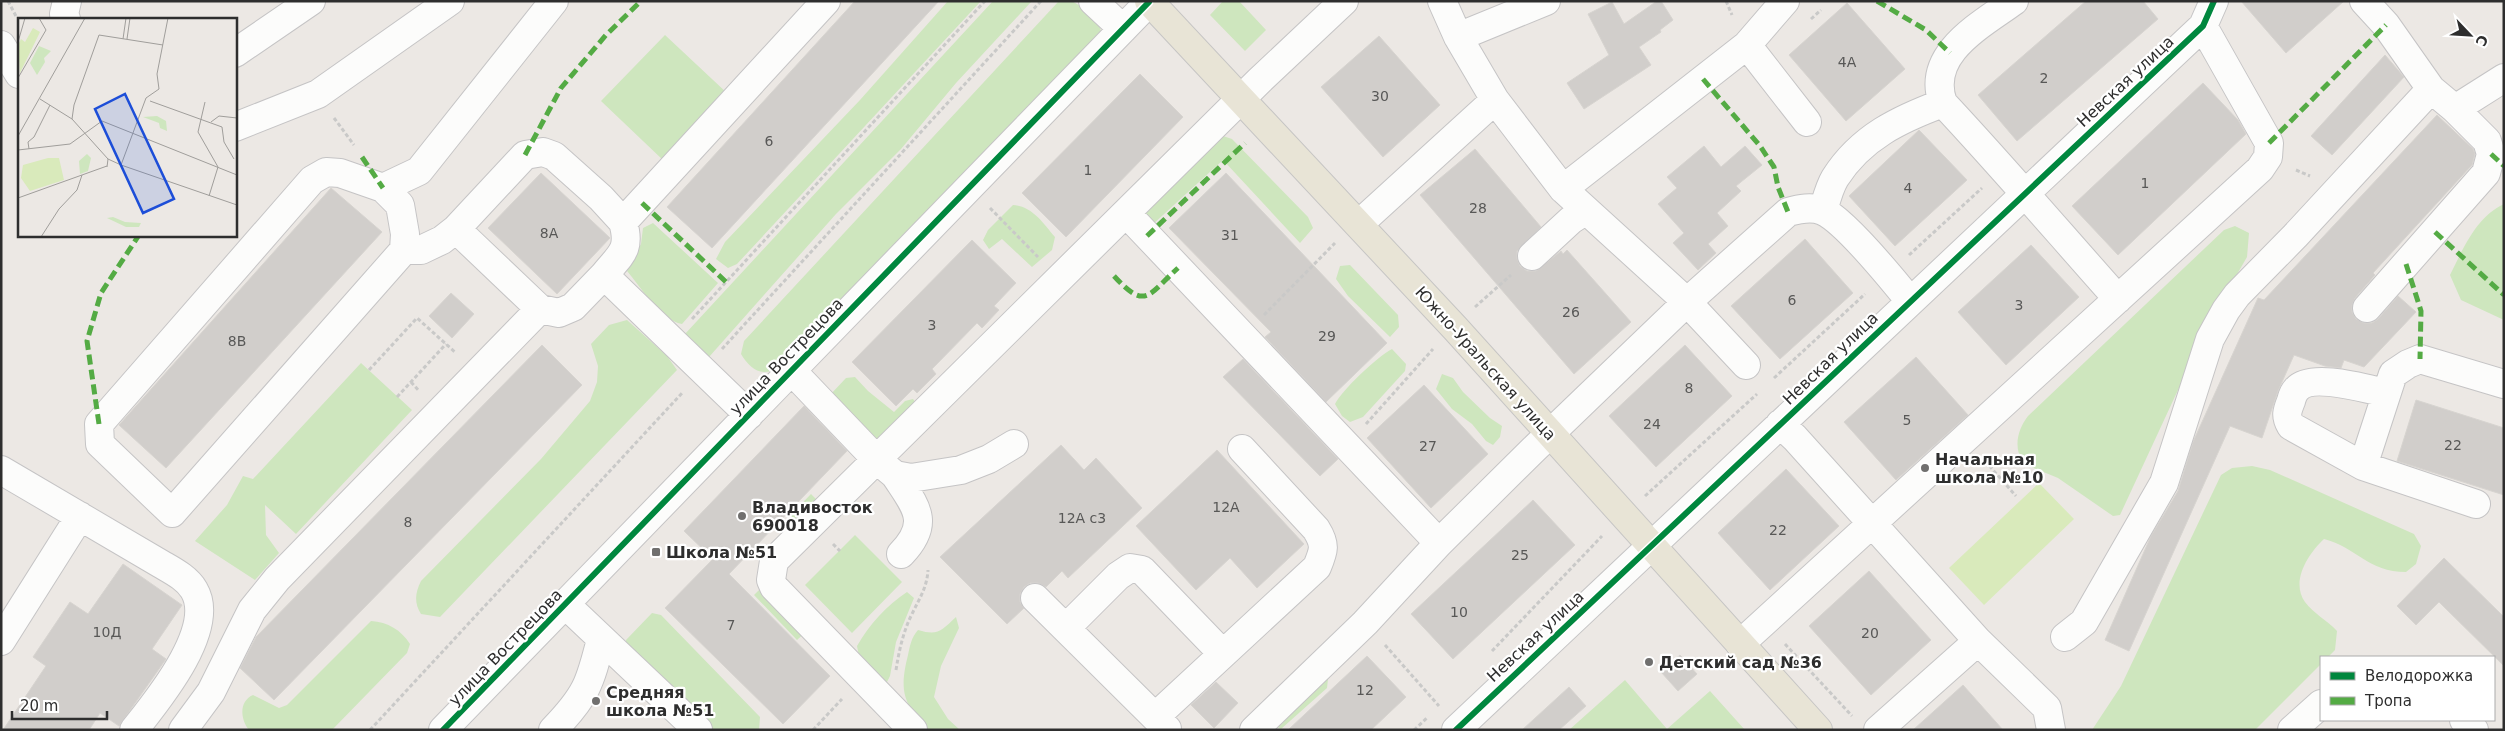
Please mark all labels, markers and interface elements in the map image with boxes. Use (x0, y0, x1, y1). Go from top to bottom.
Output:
north arrow (2445, 10, 2495, 60)
inset map (18, 18, 236, 236)
street label: Невская улица (2073, 32, 2178, 131)
text: С (2472, 32, 2491, 49)
house number: 4А (1838, 54, 1857, 70)
house number: 2 (2040, 70, 2048, 86)
house number: 30 (1371, 88, 1389, 104)
house number: 6 (765, 133, 774, 149)
house number: 1 (1084, 162, 1092, 178)
house number: 1 (2141, 175, 2149, 191)
house number: 4 (1904, 180, 1913, 196)
house number: 28 (1469, 200, 1487, 216)
house number: 8А (540, 225, 559, 241)
house number: 31 (1221, 227, 1239, 243)
street label: Южно-Уральская улица (1411, 282, 1560, 444)
house number: 6 (1788, 292, 1797, 308)
street label: улица Вострецова (726, 294, 847, 419)
house number: 3 (2015, 297, 2023, 313)
house number: 26 (1562, 304, 1580, 320)
street label: Невская улица (1779, 308, 1882, 409)
house number: 3 (928, 317, 936, 333)
house number: 29 (1318, 328, 1336, 344)
house number: 8В (228, 333, 246, 349)
house number: 8 (1685, 380, 1693, 396)
house number: 5 (1903, 412, 1911, 428)
house number: 24 (1643, 416, 1661, 432)
house number: 22 (2444, 437, 2462, 453)
house number: 27 (1419, 438, 1437, 454)
place label: Начальная школа №10 (1935, 450, 2043, 487)
marker: Начальная школа №10 (1919, 462, 1931, 474)
place label: Владивосток 690018 (752, 498, 873, 535)
house number: 12А (1212, 499, 1240, 515)
marker: Владивосток 690018 (736, 510, 748, 522)
house number: 12А с3 (1058, 510, 1106, 526)
house number: 8 (404, 514, 412, 530)
house number: 22 (1769, 522, 1787, 538)
place label: Школа №51 (666, 543, 777, 562)
marker: Школа №51 (650, 546, 662, 558)
house number: 25 (1511, 547, 1529, 563)
street label: улица Вострецова (445, 585, 566, 710)
street label: Невская улица (1483, 587, 1588, 686)
house number: 10 (1450, 604, 1468, 620)
house number: 7 (727, 617, 735, 633)
house number: 10Д (93, 624, 121, 640)
house number: 20 (1861, 625, 1879, 641)
place label: Детский сад №36 (1659, 653, 1822, 672)
marker: Детский сад №36 (1643, 656, 1655, 668)
legend (2320, 656, 2495, 721)
text: Велодорожка (2365, 667, 2473, 685)
house number: 12 (1356, 682, 1374, 698)
place label: Средняя школа №51 (606, 683, 714, 720)
scale bar (12, 688, 108, 720)
text: Тропа (2364, 692, 2412, 710)
marker: Средняя школа №51 (590, 695, 602, 707)
text: 20 m (20, 697, 58, 715)

